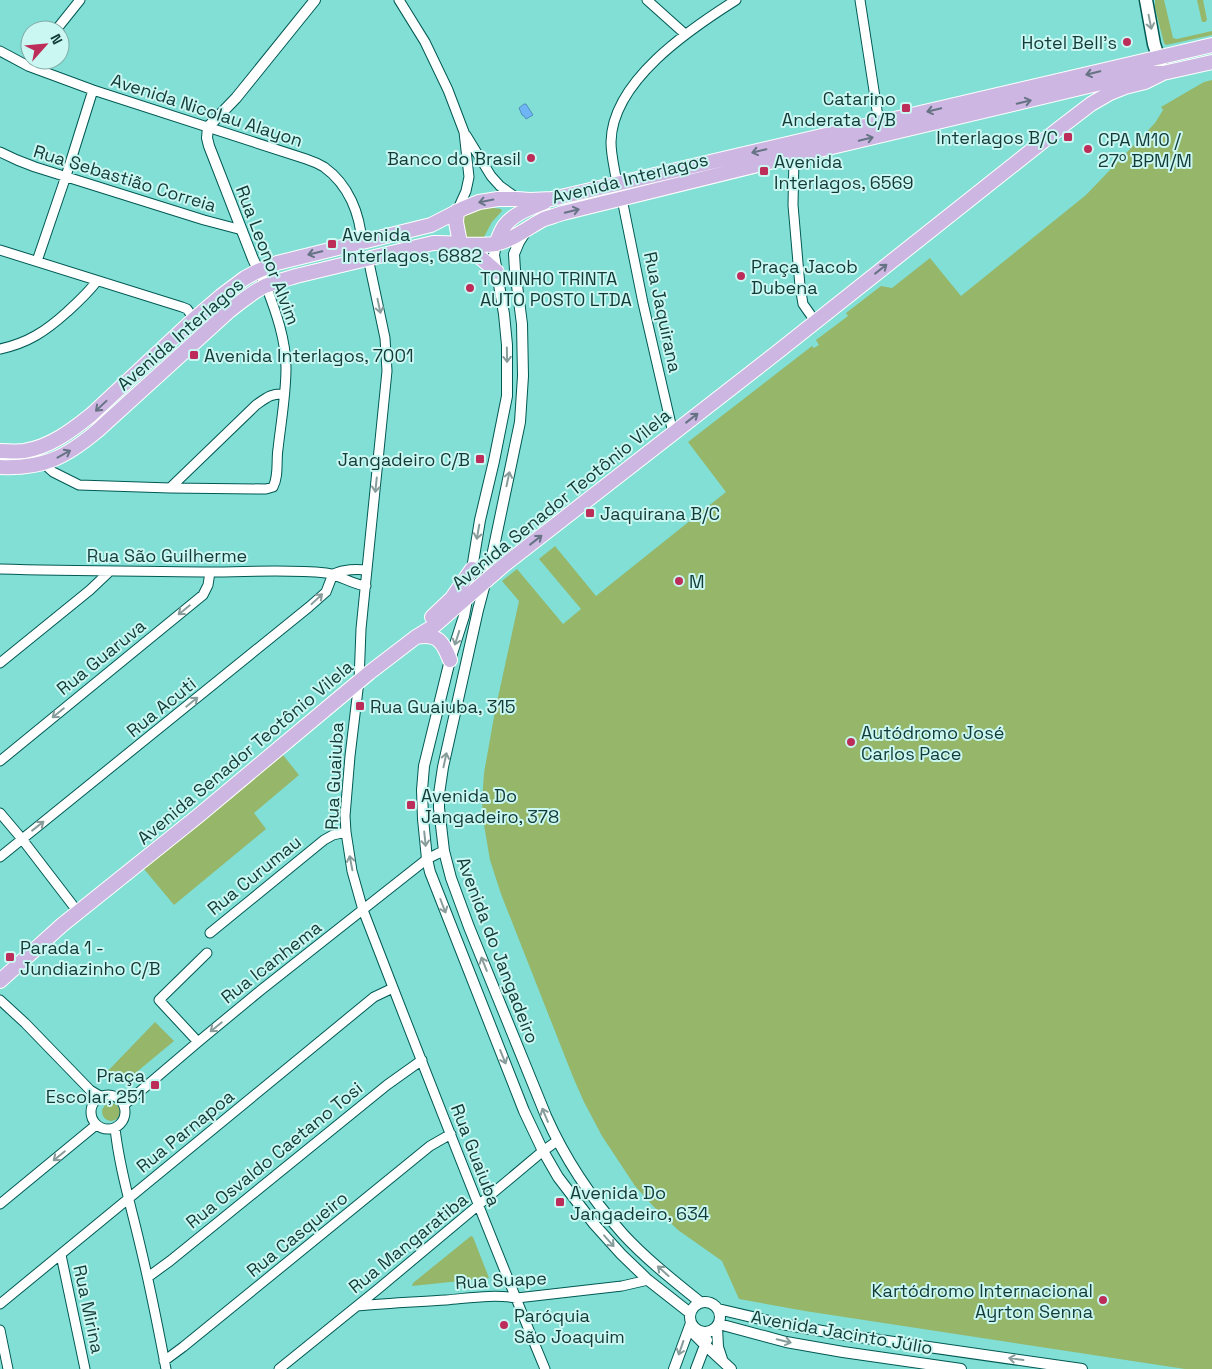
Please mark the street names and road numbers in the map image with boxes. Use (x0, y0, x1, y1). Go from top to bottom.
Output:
street label: Avenida Nicolau Alayon (108, 68, 306, 152)
street label: Rua Sebastião Correia (31, 139, 219, 217)
street label: Avenida Interlagos (549, 147, 711, 209)
street label: Rua Leonor Alvim (231, 182, 305, 328)
street label: Rua Jaquirana (639, 249, 687, 375)
street label: Avenida Interlagos (112, 273, 248, 395)
street label: Avenida Senador Teotônio Vilela (447, 403, 675, 595)
street label: Rua São Guilherme (87, 544, 247, 567)
street label: Rua Guaruva (52, 614, 150, 700)
street label: Avenida Senador Teotônio Vilela (132, 655, 358, 849)
street label: Rua Acuti (122, 672, 200, 742)
street label: Rua Guaiuba (320, 721, 348, 831)
street label: Rua Curumau (202, 830, 306, 920)
street label: Avenida do Jangadeiro (452, 854, 544, 1046)
street label: Rua Icanhema (216, 916, 326, 1008)
street label: Rua Osvaldo Caetano Tosi (181, 1077, 367, 1233)
street label: Rua Parnapoa (131, 1084, 239, 1178)
street label: Rua Guaiuba (446, 1100, 506, 1210)
street label: Rua Casqueiro (242, 1186, 352, 1282)
street label: Rua Mangaratiba (344, 1188, 472, 1298)
street label: Rua Mirina (68, 1263, 110, 1355)
street label: Rua Suape (454, 1266, 548, 1294)
street label: Avenida Jacinto Júlio (749, 1305, 935, 1359)

